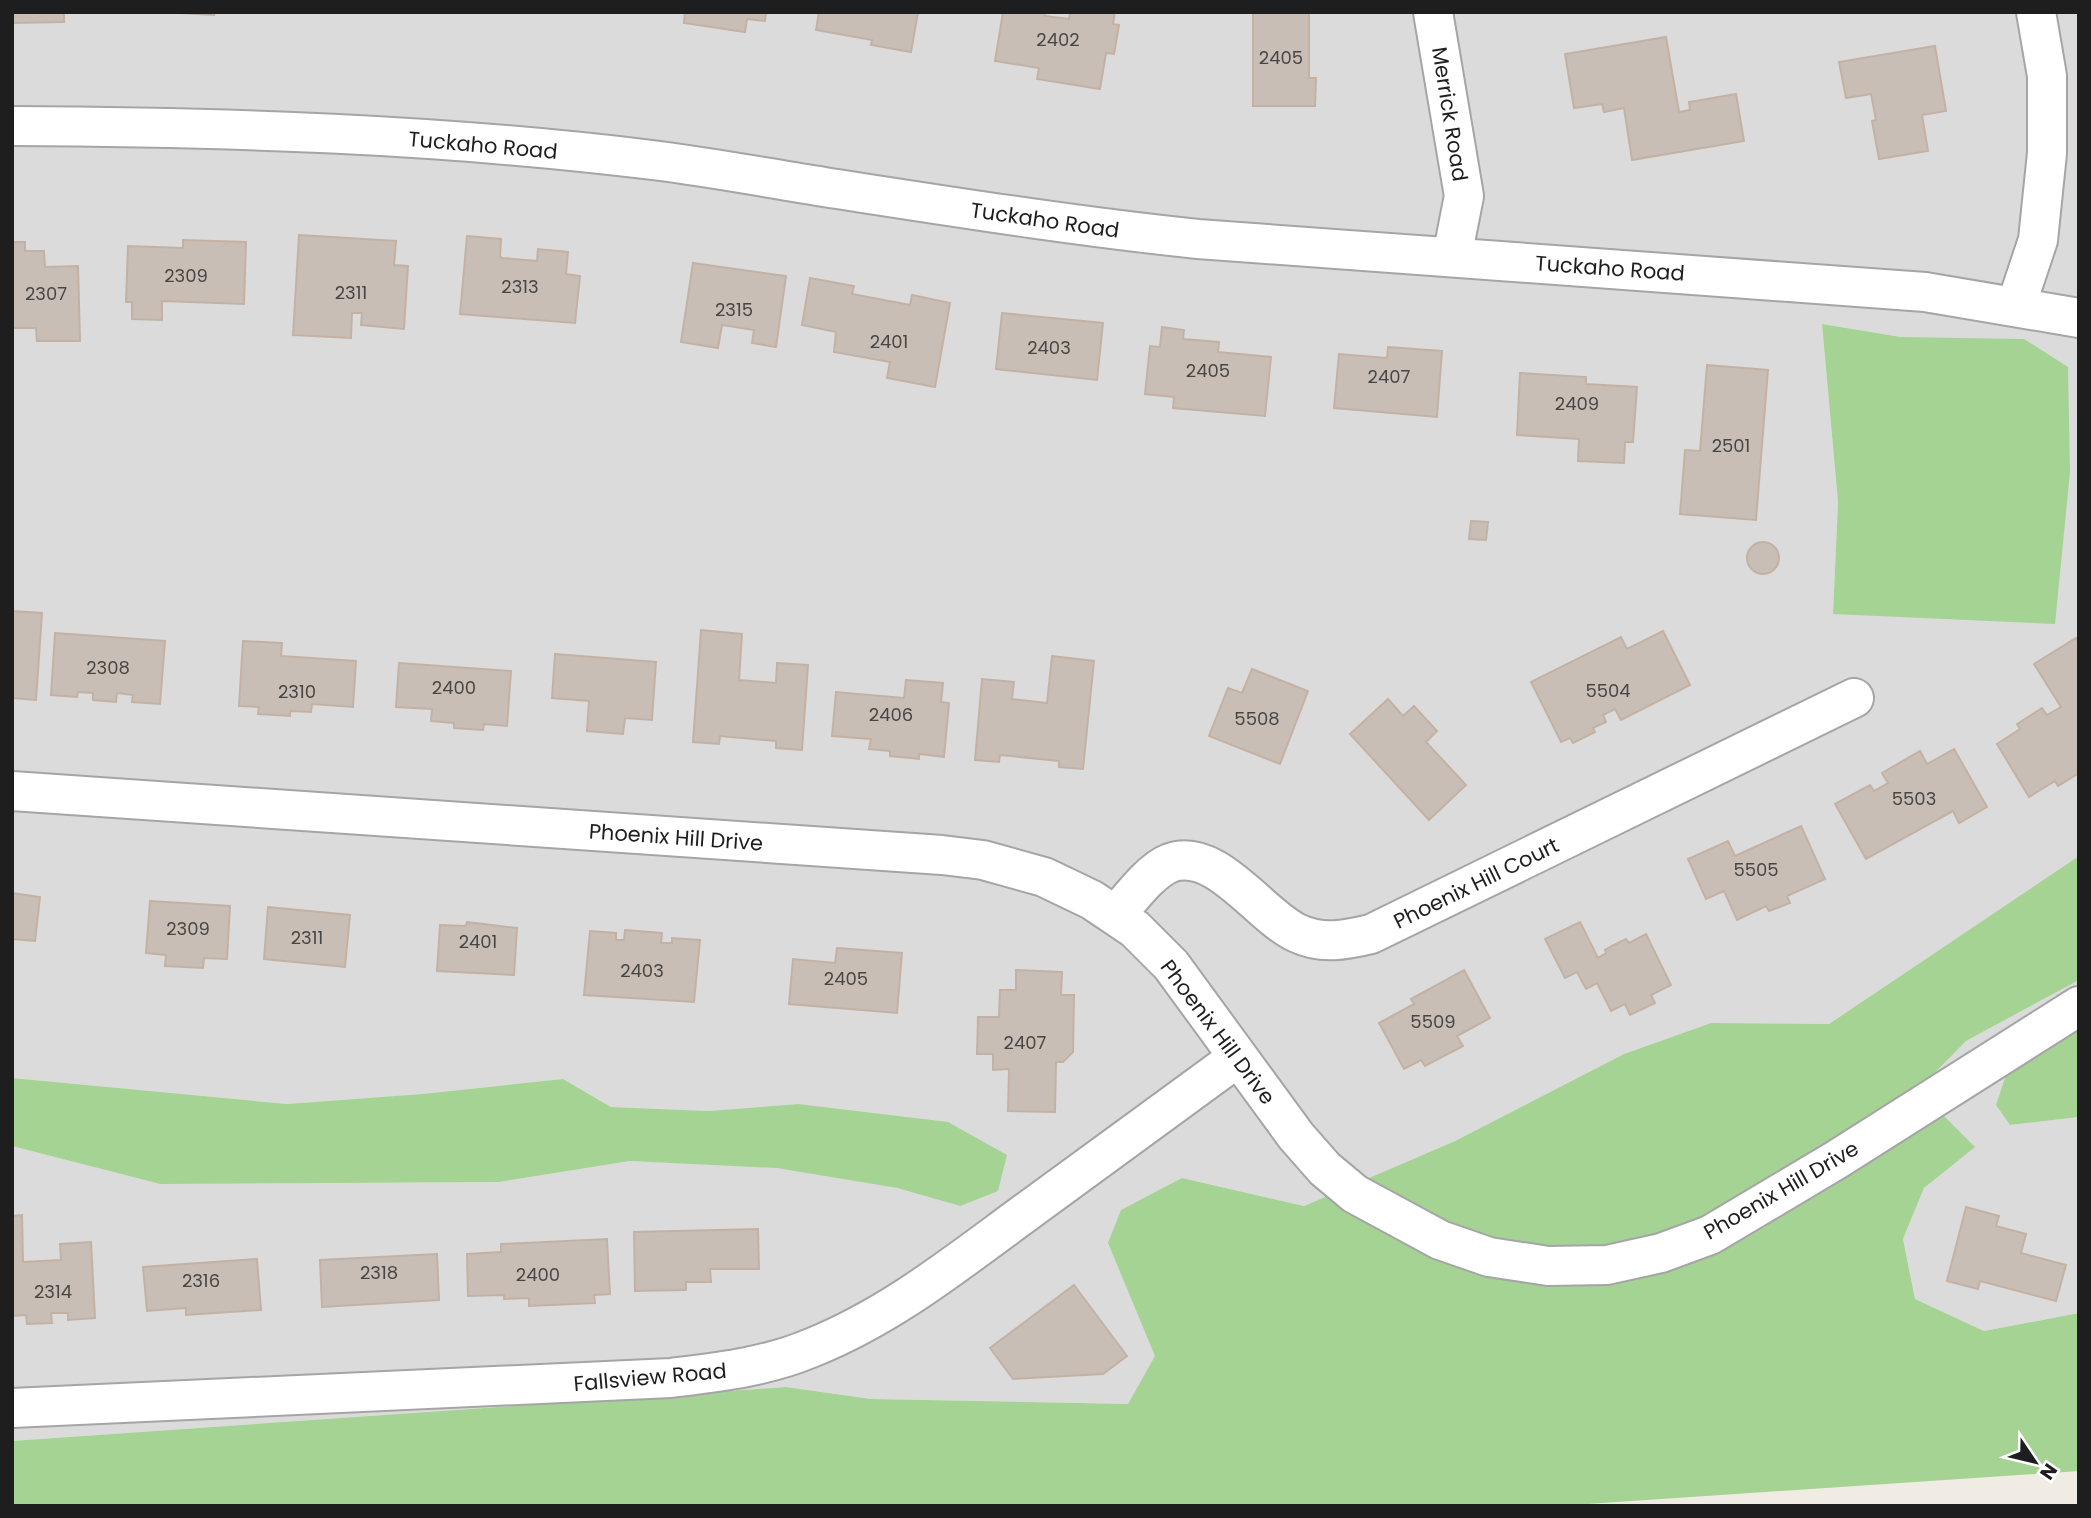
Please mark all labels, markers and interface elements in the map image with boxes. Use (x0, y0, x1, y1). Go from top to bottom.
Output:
house number: 2402 (1036, 27, 1080, 52)
house number: 2405 (1259, 45, 1303, 70)
street label: Merrick Road (1425, 45, 1475, 183)
street label: Tuckaho Road (407, 124, 559, 166)
street label: Tuckaho Road (969, 195, 1121, 245)
street label: Tuckaho Road (1534, 248, 1686, 288)
house number: 2309 (164, 263, 208, 288)
house number: 2313 (501, 274, 539, 299)
house number: 2311 (335, 280, 367, 305)
house number: 2307 (25, 281, 67, 306)
house number: 2315 (715, 297, 753, 322)
house number: 2401 (870, 329, 908, 354)
house number: 2403 (1027, 335, 1071, 360)
house number: 2405 (1186, 358, 1230, 383)
house number: 2407 (1368, 364, 1411, 389)
house number: 2409 (1555, 391, 1599, 416)
house number: 2501 (1712, 433, 1750, 458)
house number: 2308 (86, 655, 130, 680)
house number: 2400 (432, 675, 476, 700)
house number: 5504 (1585, 678, 1631, 703)
house number: 2310 (278, 679, 316, 704)
house number: 2406 (869, 702, 913, 727)
house number: 5508 (1234, 706, 1280, 731)
house number: 5503 (1892, 786, 1936, 811)
street label: Phoenix Hill Drive (588, 816, 764, 858)
street label: Phoenix Hill Court (1389, 830, 1563, 936)
house number: 5505 (1733, 857, 1779, 882)
house number: 2309 (166, 916, 210, 941)
house number: 2311 (291, 925, 323, 950)
house number: 2401 (459, 929, 497, 954)
street label: Phoenix Hill Drive (1154, 954, 1282, 1110)
house number: 2403 (620, 958, 664, 983)
house number: 2405 (824, 966, 868, 991)
house number: 5509 (1410, 1009, 1456, 1034)
house number: 2407 (1004, 1030, 1047, 1055)
street label: Phoenix Hill Drive (1698, 1134, 1864, 1246)
house number: 2318 (360, 1260, 398, 1285)
house number: 2400 (516, 1262, 560, 1287)
house number: 2316 (182, 1268, 220, 1293)
house number: 2314 (34, 1279, 72, 1304)
street label: Fallsview Road (572, 1356, 728, 1398)
north arrow (2000, 1427, 2070, 1497)
text: N (2033, 1458, 2064, 1485)

